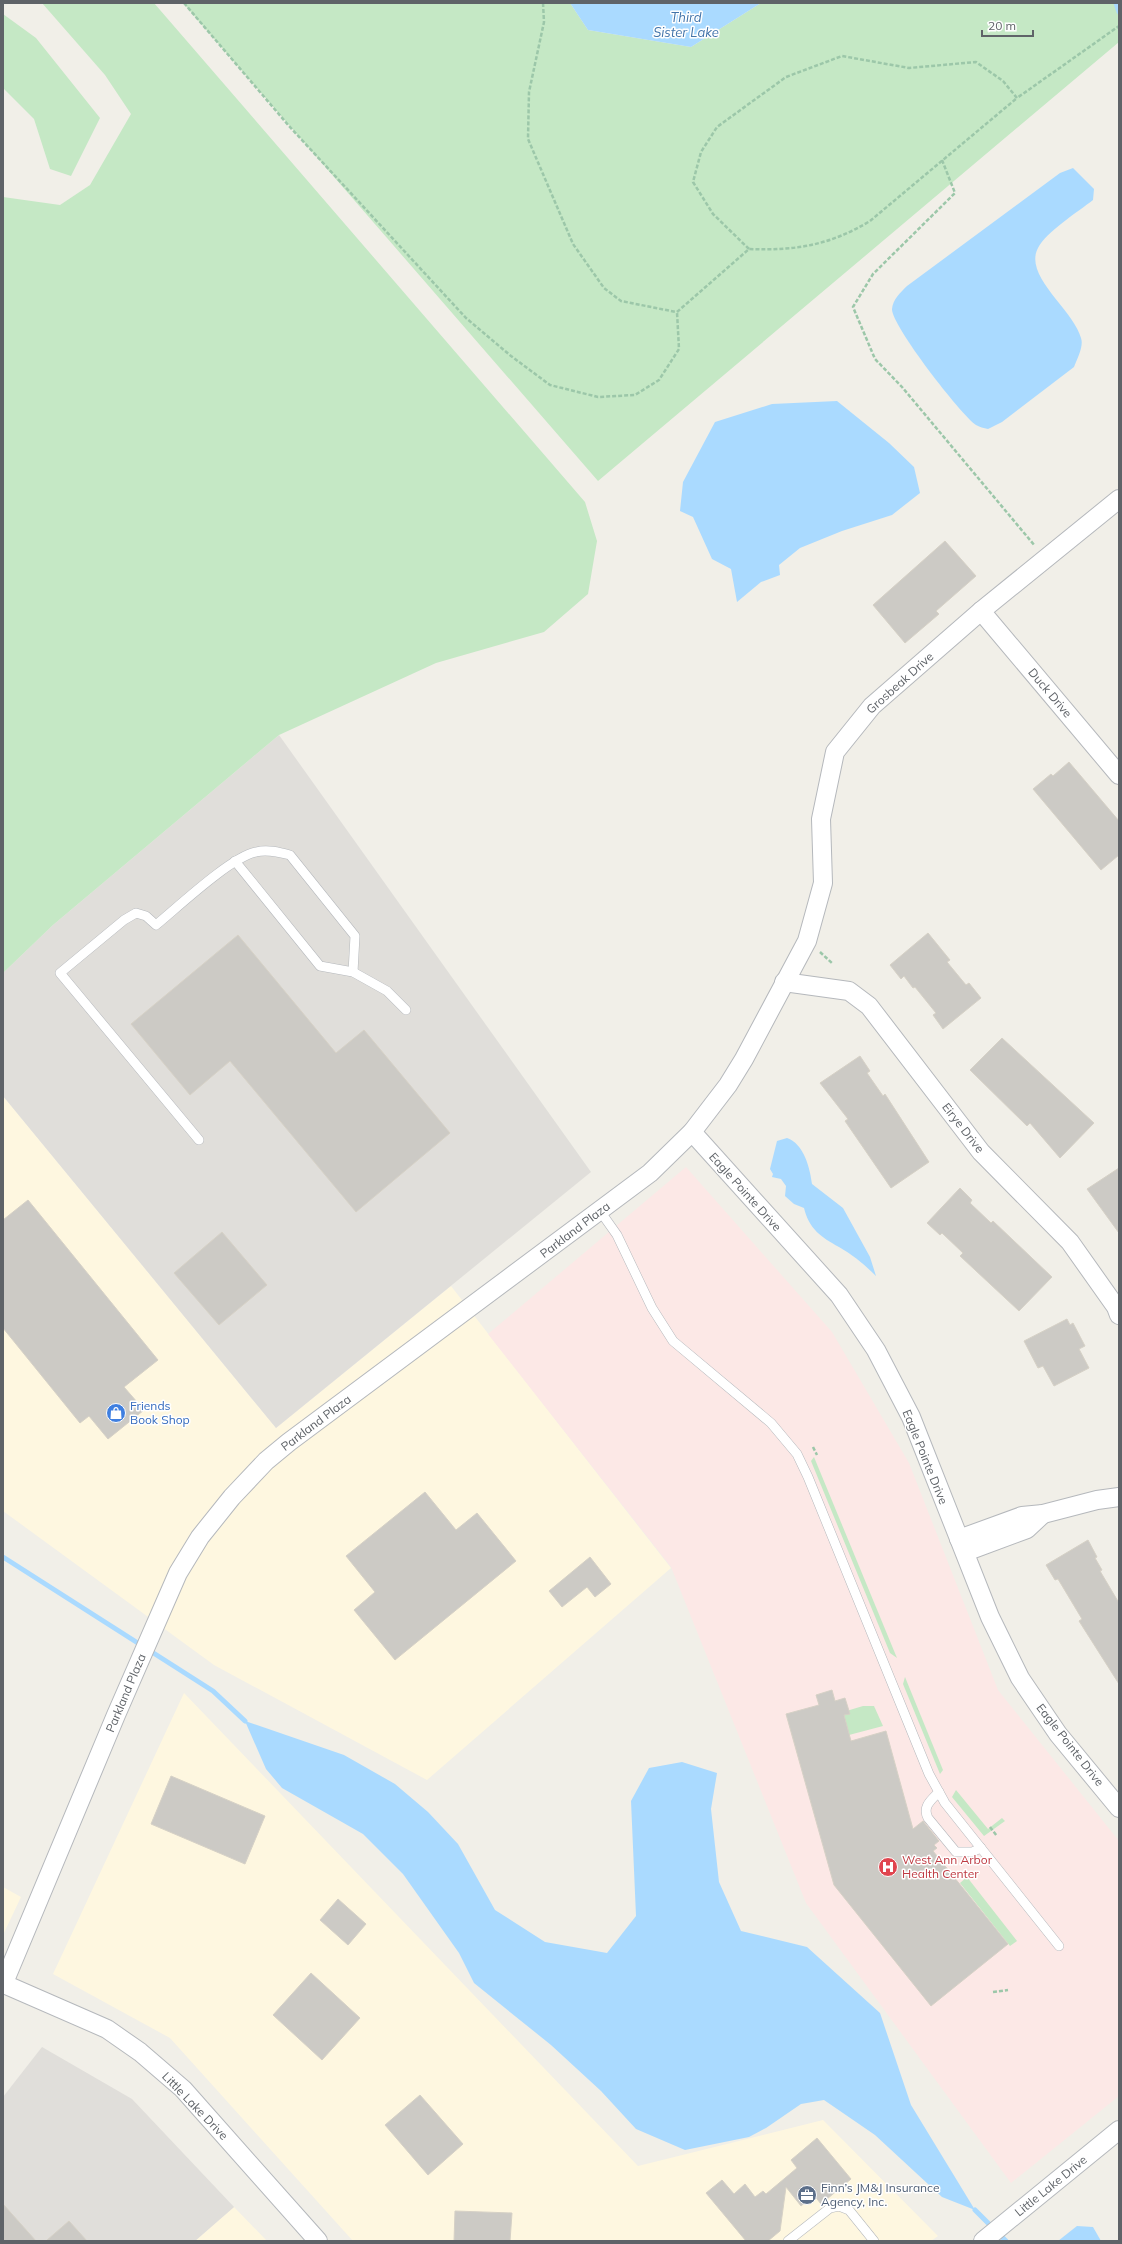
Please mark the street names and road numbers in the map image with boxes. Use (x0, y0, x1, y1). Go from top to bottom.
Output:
street label: Grosbeak Drive (863, 649, 936, 717)
street label: Duck Drive (1025, 665, 1075, 721)
street label: Eirye Drive (939, 1100, 988, 1156)
street label: Eagle Pointe Drive (706, 1149, 785, 1234)
street label: Parkland Plaza (537, 1198, 613, 1261)
street label: Parkland Plaza (278, 1391, 354, 1454)
street label: Eagle Pointe Drive (900, 1407, 951, 1506)
street label: Parkland Plaza (102, 1651, 149, 1734)
street label: Eagle Pointe Drive (1033, 1700, 1107, 1789)
street label: Little Lake Drive (159, 2069, 232, 2143)
street label: Little Lake Drive (1012, 2152, 1090, 2219)

